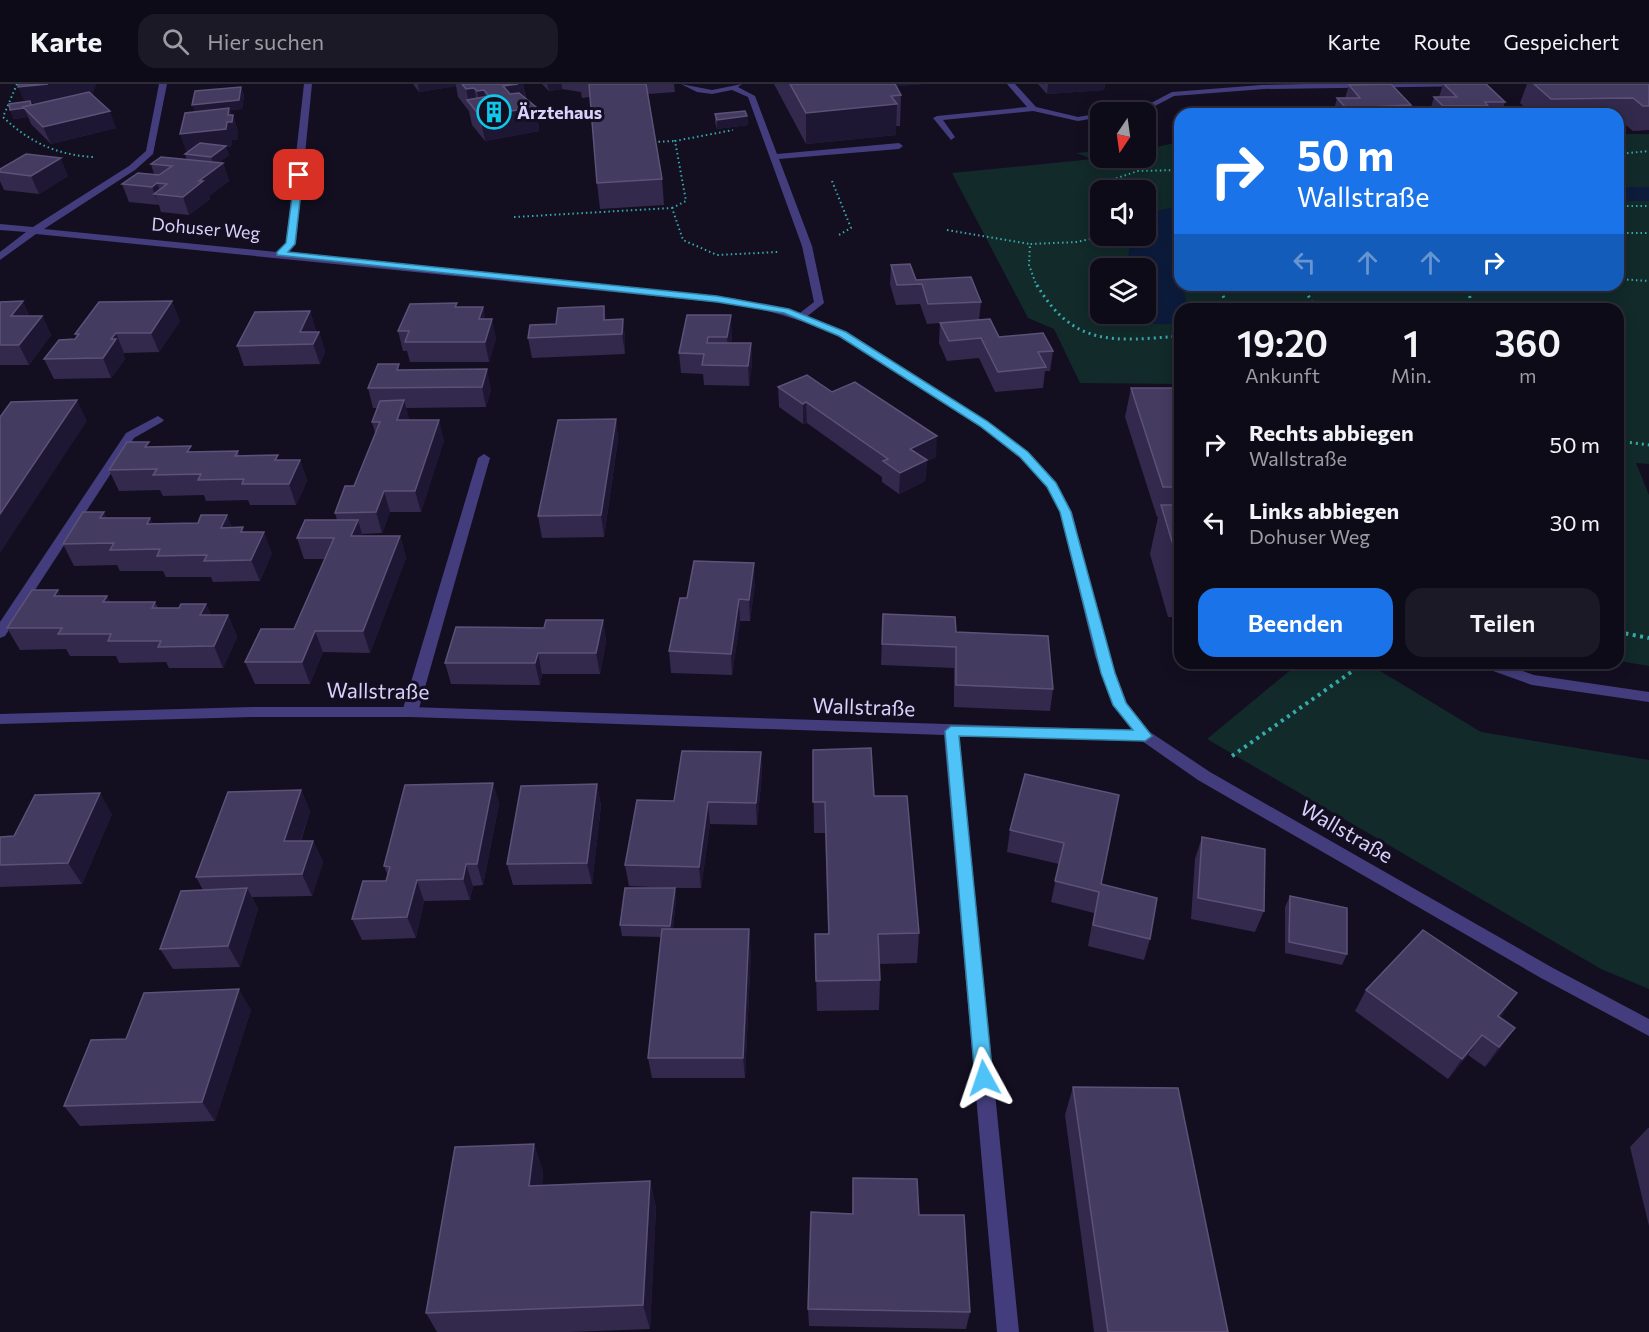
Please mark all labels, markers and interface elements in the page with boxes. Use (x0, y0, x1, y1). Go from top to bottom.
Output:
search box (138, 14, 558, 68)
text: Karte (30, 24, 102, 58)
icon: search (159, 25, 192, 58)
text: Hier suchen (207, 28, 324, 55)
text: Karte (1327, 29, 1380, 54)
text: Route (1413, 29, 1471, 54)
text: Gespeichert (1504, 29, 1619, 54)
building icon: Ärztehaus (476, 94, 512, 130)
place label: Ärztehaus (517, 101, 602, 123)
north arrow (1090, 102, 1156, 168)
map controls (1090, 102, 1156, 324)
text: 50 m (1297, 128, 1394, 180)
icon: right (1198, 132, 1276, 210)
pin (273, 149, 324, 200)
icon: arrive (282, 158, 315, 191)
button: sound (1090, 180, 1156, 246)
text: Wallstraße (1297, 180, 1429, 213)
street label: Dohuser Weg (151, 212, 262, 244)
icon: left (1288, 246, 1321, 279)
icon: ahead (1351, 246, 1384, 279)
icon: ahead (1414, 246, 1447, 279)
icon: right (1477, 246, 1510, 279)
button: layers (1090, 258, 1156, 324)
text: 19:20 (1237, 320, 1328, 364)
text: 1 (1403, 320, 1419, 364)
text: 360 (1494, 320, 1561, 364)
text: Ankunft (1245, 363, 1320, 387)
text: Min. (1391, 363, 1431, 387)
text: m (1519, 363, 1536, 387)
text: Rechts abbiegen (1249, 419, 1414, 446)
icon: right (1198, 428, 1231, 461)
text: 50 m (1550, 431, 1600, 458)
text: Wallstraße (1249, 446, 1347, 470)
text: Links abbiegen (1249, 497, 1399, 524)
icon: left (1198, 506, 1231, 539)
text: 30 m (1550, 509, 1600, 536)
text: Dohuser Weg (1249, 524, 1370, 548)
button: Beenden (1198, 588, 1393, 657)
button: Teilen (1405, 588, 1600, 657)
street label: Wallstraße (326, 677, 430, 703)
street label: Wallstraße (812, 692, 916, 720)
street label: Wallstraße (1296, 794, 1398, 868)
position arrow (952, 1046, 1016, 1110)

